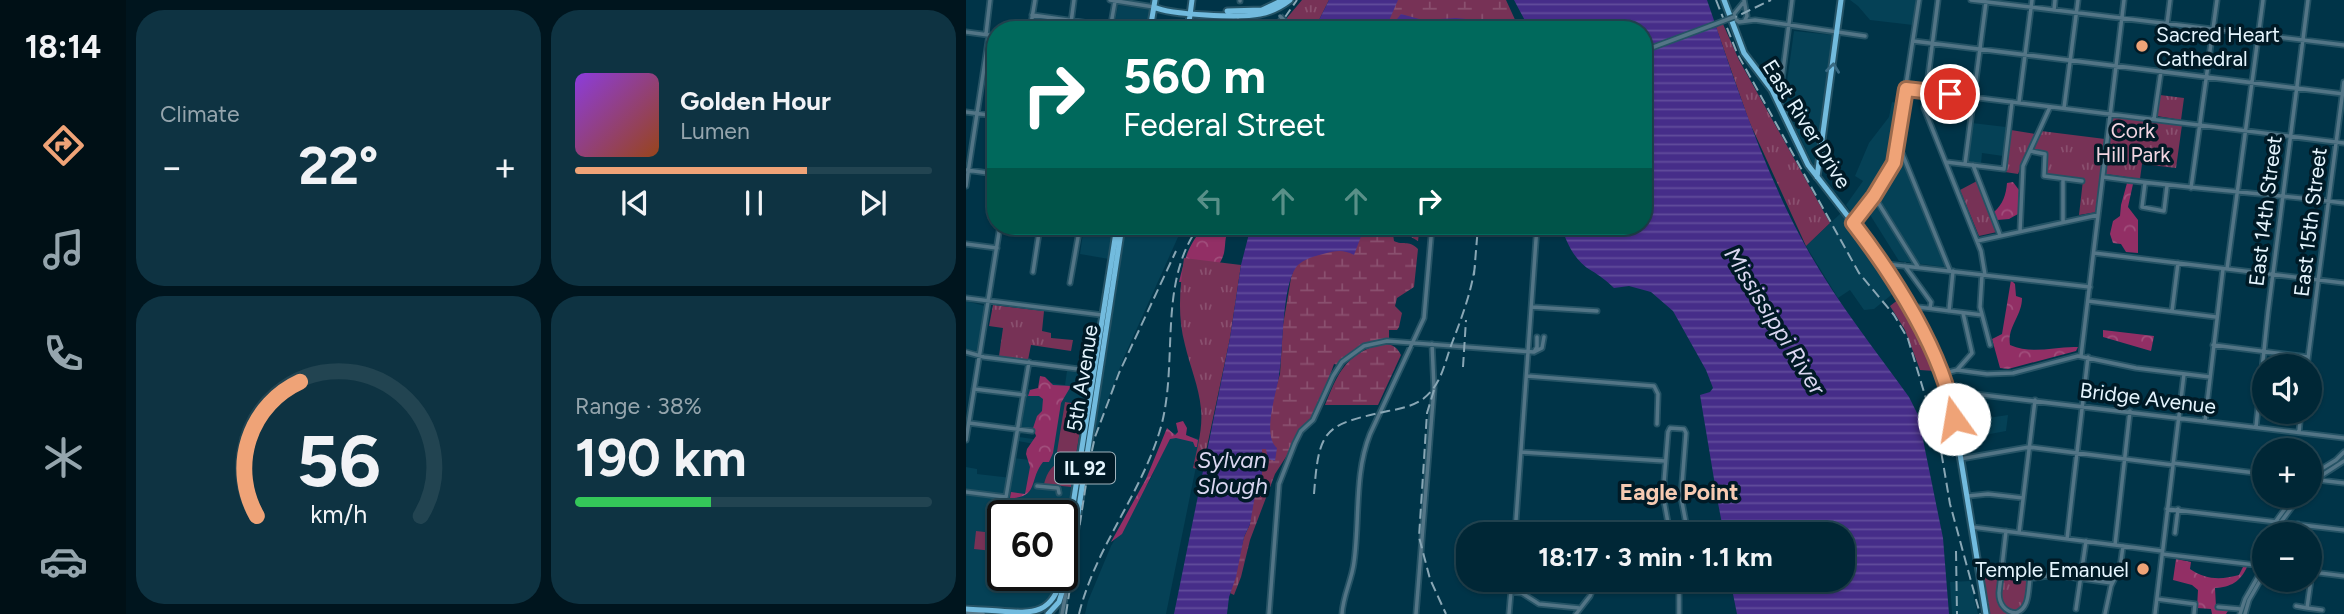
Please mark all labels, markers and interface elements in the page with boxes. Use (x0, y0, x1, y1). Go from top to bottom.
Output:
place label: Sacred Heart Cathedral (2156, 22, 2280, 71)
text: 18:14 (25, 28, 101, 66)
marker: Sacred Heart Cathedral (2134, 38, 2150, 54)
text: 560 m (1123, 46, 1266, 105)
icon: right (1008, 49, 1099, 140)
street label: East River Drive (1757, 55, 1857, 193)
one-way arrow (1825, 62, 1840, 74)
pin (1920, 64, 1980, 124)
icon: arrive (1931, 75, 1969, 113)
text: Golden Hour (680, 85, 831, 117)
text: Climate (160, 100, 239, 128)
text: Federal Street (1123, 106, 1326, 144)
text: Lumen (680, 117, 750, 145)
park label: Cork Hill Park (2095, 118, 2171, 167)
icon: directions (39, 121, 88, 170)
street label: East 14th Street (2243, 134, 2287, 288)
text: 22° (299, 135, 378, 197)
text: − (160, 144, 184, 190)
text: + (493, 144, 517, 190)
street label: East 15th Street (2288, 146, 2332, 298)
icon: left (1191, 182, 1229, 220)
icon: ahead (1264, 182, 1302, 220)
icon: ahead (1337, 182, 1375, 220)
icon: right (1410, 182, 1448, 220)
icon: previous (616, 184, 654, 222)
icon: pause (735, 184, 773, 222)
icon: next (854, 184, 892, 222)
icon: music (39, 225, 88, 274)
water label: Mississippi River (1718, 242, 1832, 401)
street label: 5th Avenue (1061, 323, 1103, 433)
icon: phone (39, 329, 88, 378)
map controls (2252, 354, 2322, 592)
button: sound (2252, 354, 2322, 424)
street label: Bridge Avenue (2078, 377, 2218, 419)
position arrow (1917, 382, 1991, 456)
text: Range · 38% (575, 392, 702, 420)
text: 56 (296, 417, 381, 504)
text: 190 km (575, 427, 747, 489)
icon: climate (39, 433, 88, 482)
button: + (2252, 438, 2322, 508)
water label: Sylvan Slough (1196, 446, 1268, 500)
road number: IL 92 (1055, 453, 1115, 484)
district label: Eagle Point (1620, 478, 1738, 506)
text: km/h (310, 499, 367, 529)
speed limit sign: 60 (987, 500, 1078, 591)
button: − (2252, 522, 2322, 592)
icon: car (39, 537, 88, 586)
text: 18:17 · 3 min · 1.1 km (1538, 541, 1773, 573)
place label: Temple Emanuel (1975, 557, 2129, 582)
marker: Temple Emanuel (2135, 561, 2151, 577)

